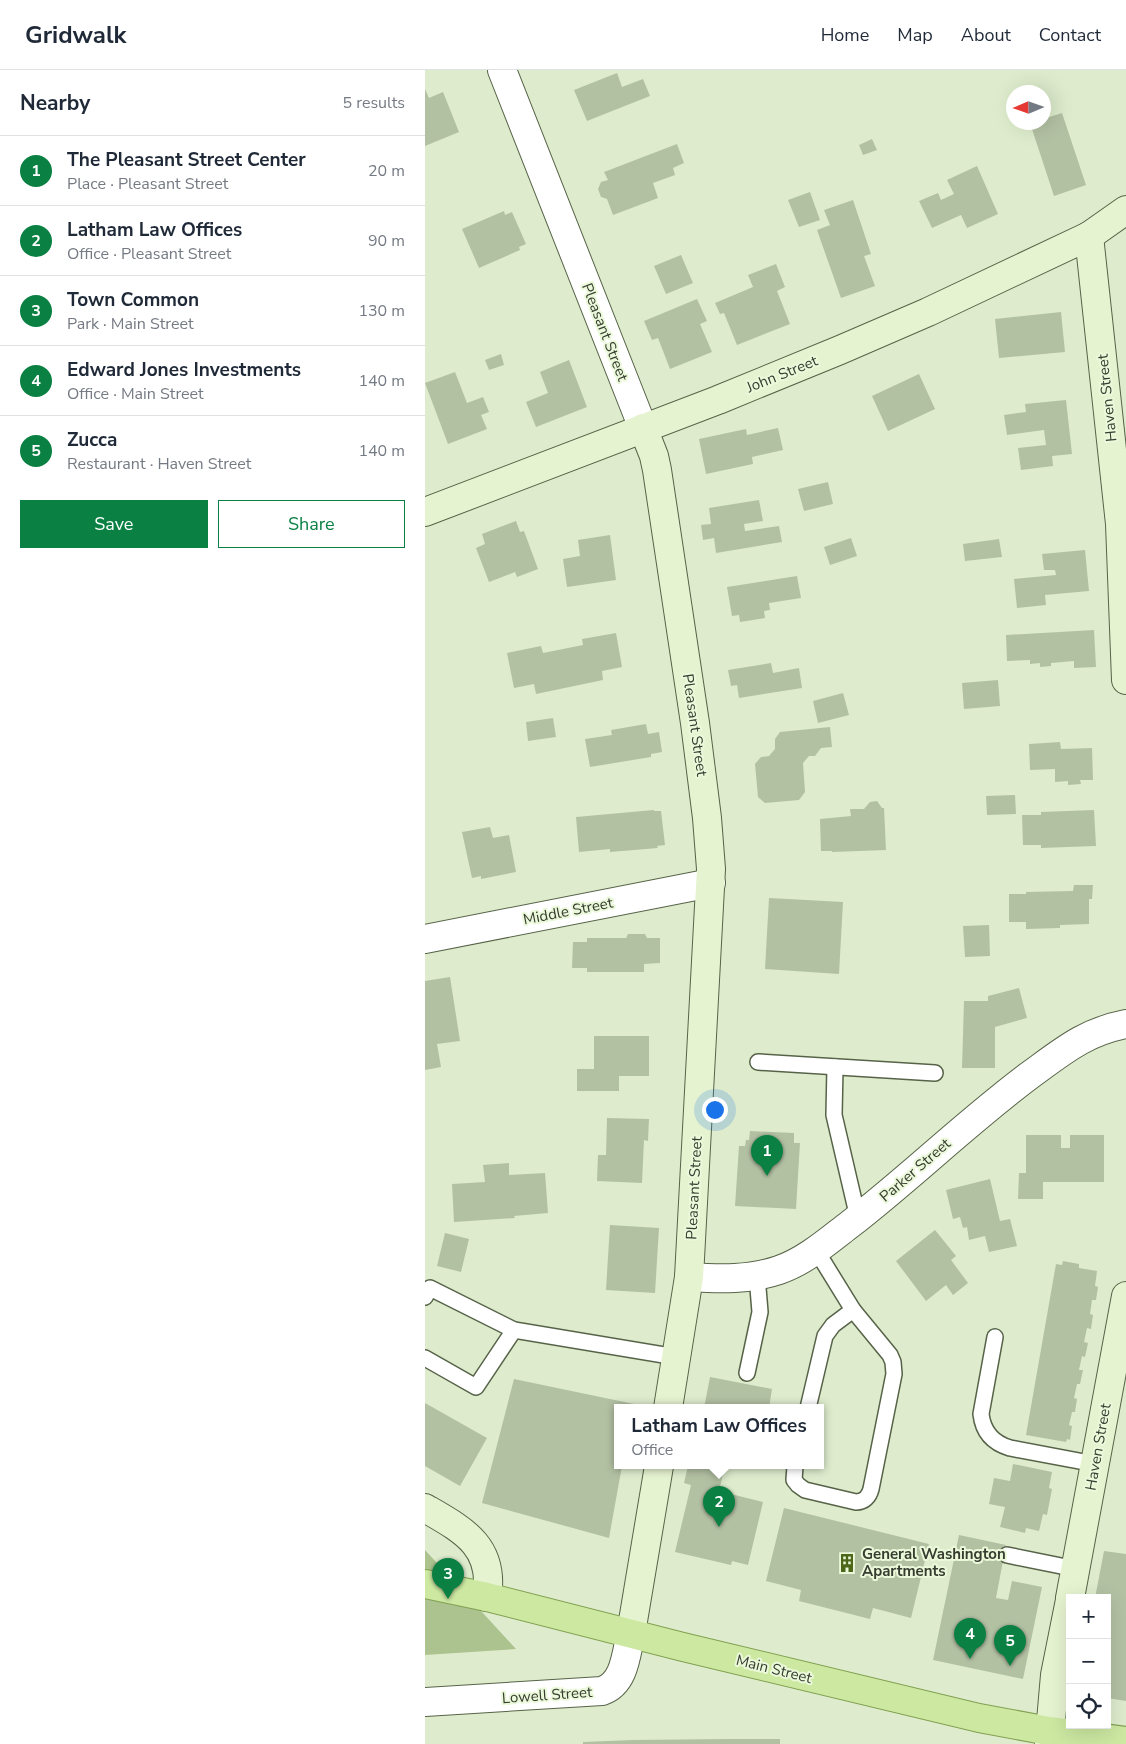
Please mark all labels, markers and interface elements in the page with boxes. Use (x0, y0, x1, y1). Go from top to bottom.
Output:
text: Gridwalk (25, 19, 126, 51)
text: Home (821, 23, 869, 47)
text: Map (897, 23, 933, 47)
text: About (961, 23, 1011, 47)
text: Contact (1039, 23, 1101, 47)
north arrow (1006, 85, 1051, 130)
text: Nearby (20, 89, 90, 117)
text: 5 results (343, 92, 405, 114)
text: The Pleasant Street Center (67, 147, 306, 173)
text: 1 (31, 160, 41, 182)
text: 20 m (368, 160, 405, 182)
text: Place · Pleasant Street (67, 173, 228, 195)
text: Latham Law Offices (67, 217, 242, 243)
text: 2 (31, 230, 41, 252)
text: 90 m (368, 230, 405, 252)
text: Office · Pleasant Street (67, 243, 231, 265)
street label: Pleasant Street (577, 280, 633, 385)
text: Town Common (67, 287, 199, 313)
text: 3 (31, 300, 41, 322)
text: 130 m (358, 300, 405, 322)
text: Park · Main Street (67, 313, 194, 335)
street label: John Street (743, 350, 821, 398)
street label: Haven Street (1092, 352, 1122, 443)
text: Edward Jones Investments (67, 357, 301, 383)
text: 4 (31, 370, 41, 392)
text: 140 m (358, 370, 405, 392)
text: Office · Main Street (67, 383, 204, 405)
text: Zucca (67, 427, 117, 453)
text: 5 (31, 440, 41, 462)
text: 140 m (358, 440, 405, 462)
text: Restaurant · Haven Street (67, 453, 251, 475)
button: Save (20, 500, 208, 548)
button: Share (218, 500, 405, 548)
street label: Pleasant Street (678, 672, 712, 778)
street label: Middle Street (521, 892, 615, 929)
your location (702, 1097, 728, 1123)
street label: Parker Street (875, 1133, 955, 1206)
street label: Pleasant Street (681, 1135, 707, 1240)
pin: 1 (751, 1135, 783, 1176)
street label: Haven Street (1080, 1401, 1116, 1492)
popup (614, 1404, 824, 1469)
text: Latham Law Offices (631, 1413, 807, 1439)
text: Office (631, 1439, 673, 1461)
pin: 2 (703, 1486, 735, 1527)
place label: General Washington Apartments (862, 1544, 1006, 1581)
building icon: General Washington Apartments (836, 1552, 858, 1574)
pin: 3 (432, 1558, 464, 1599)
map controls (1066, 1594, 1111, 1729)
button: + (1066, 1594, 1111, 1639)
pin: 4 (954, 1618, 986, 1659)
pin: 5 (994, 1625, 1026, 1666)
button: − (1066, 1639, 1111, 1684)
street label: Main Street (734, 1650, 815, 1688)
street label: Lowell Street (501, 1682, 594, 1708)
button: locate (1066, 1684, 1111, 1729)

